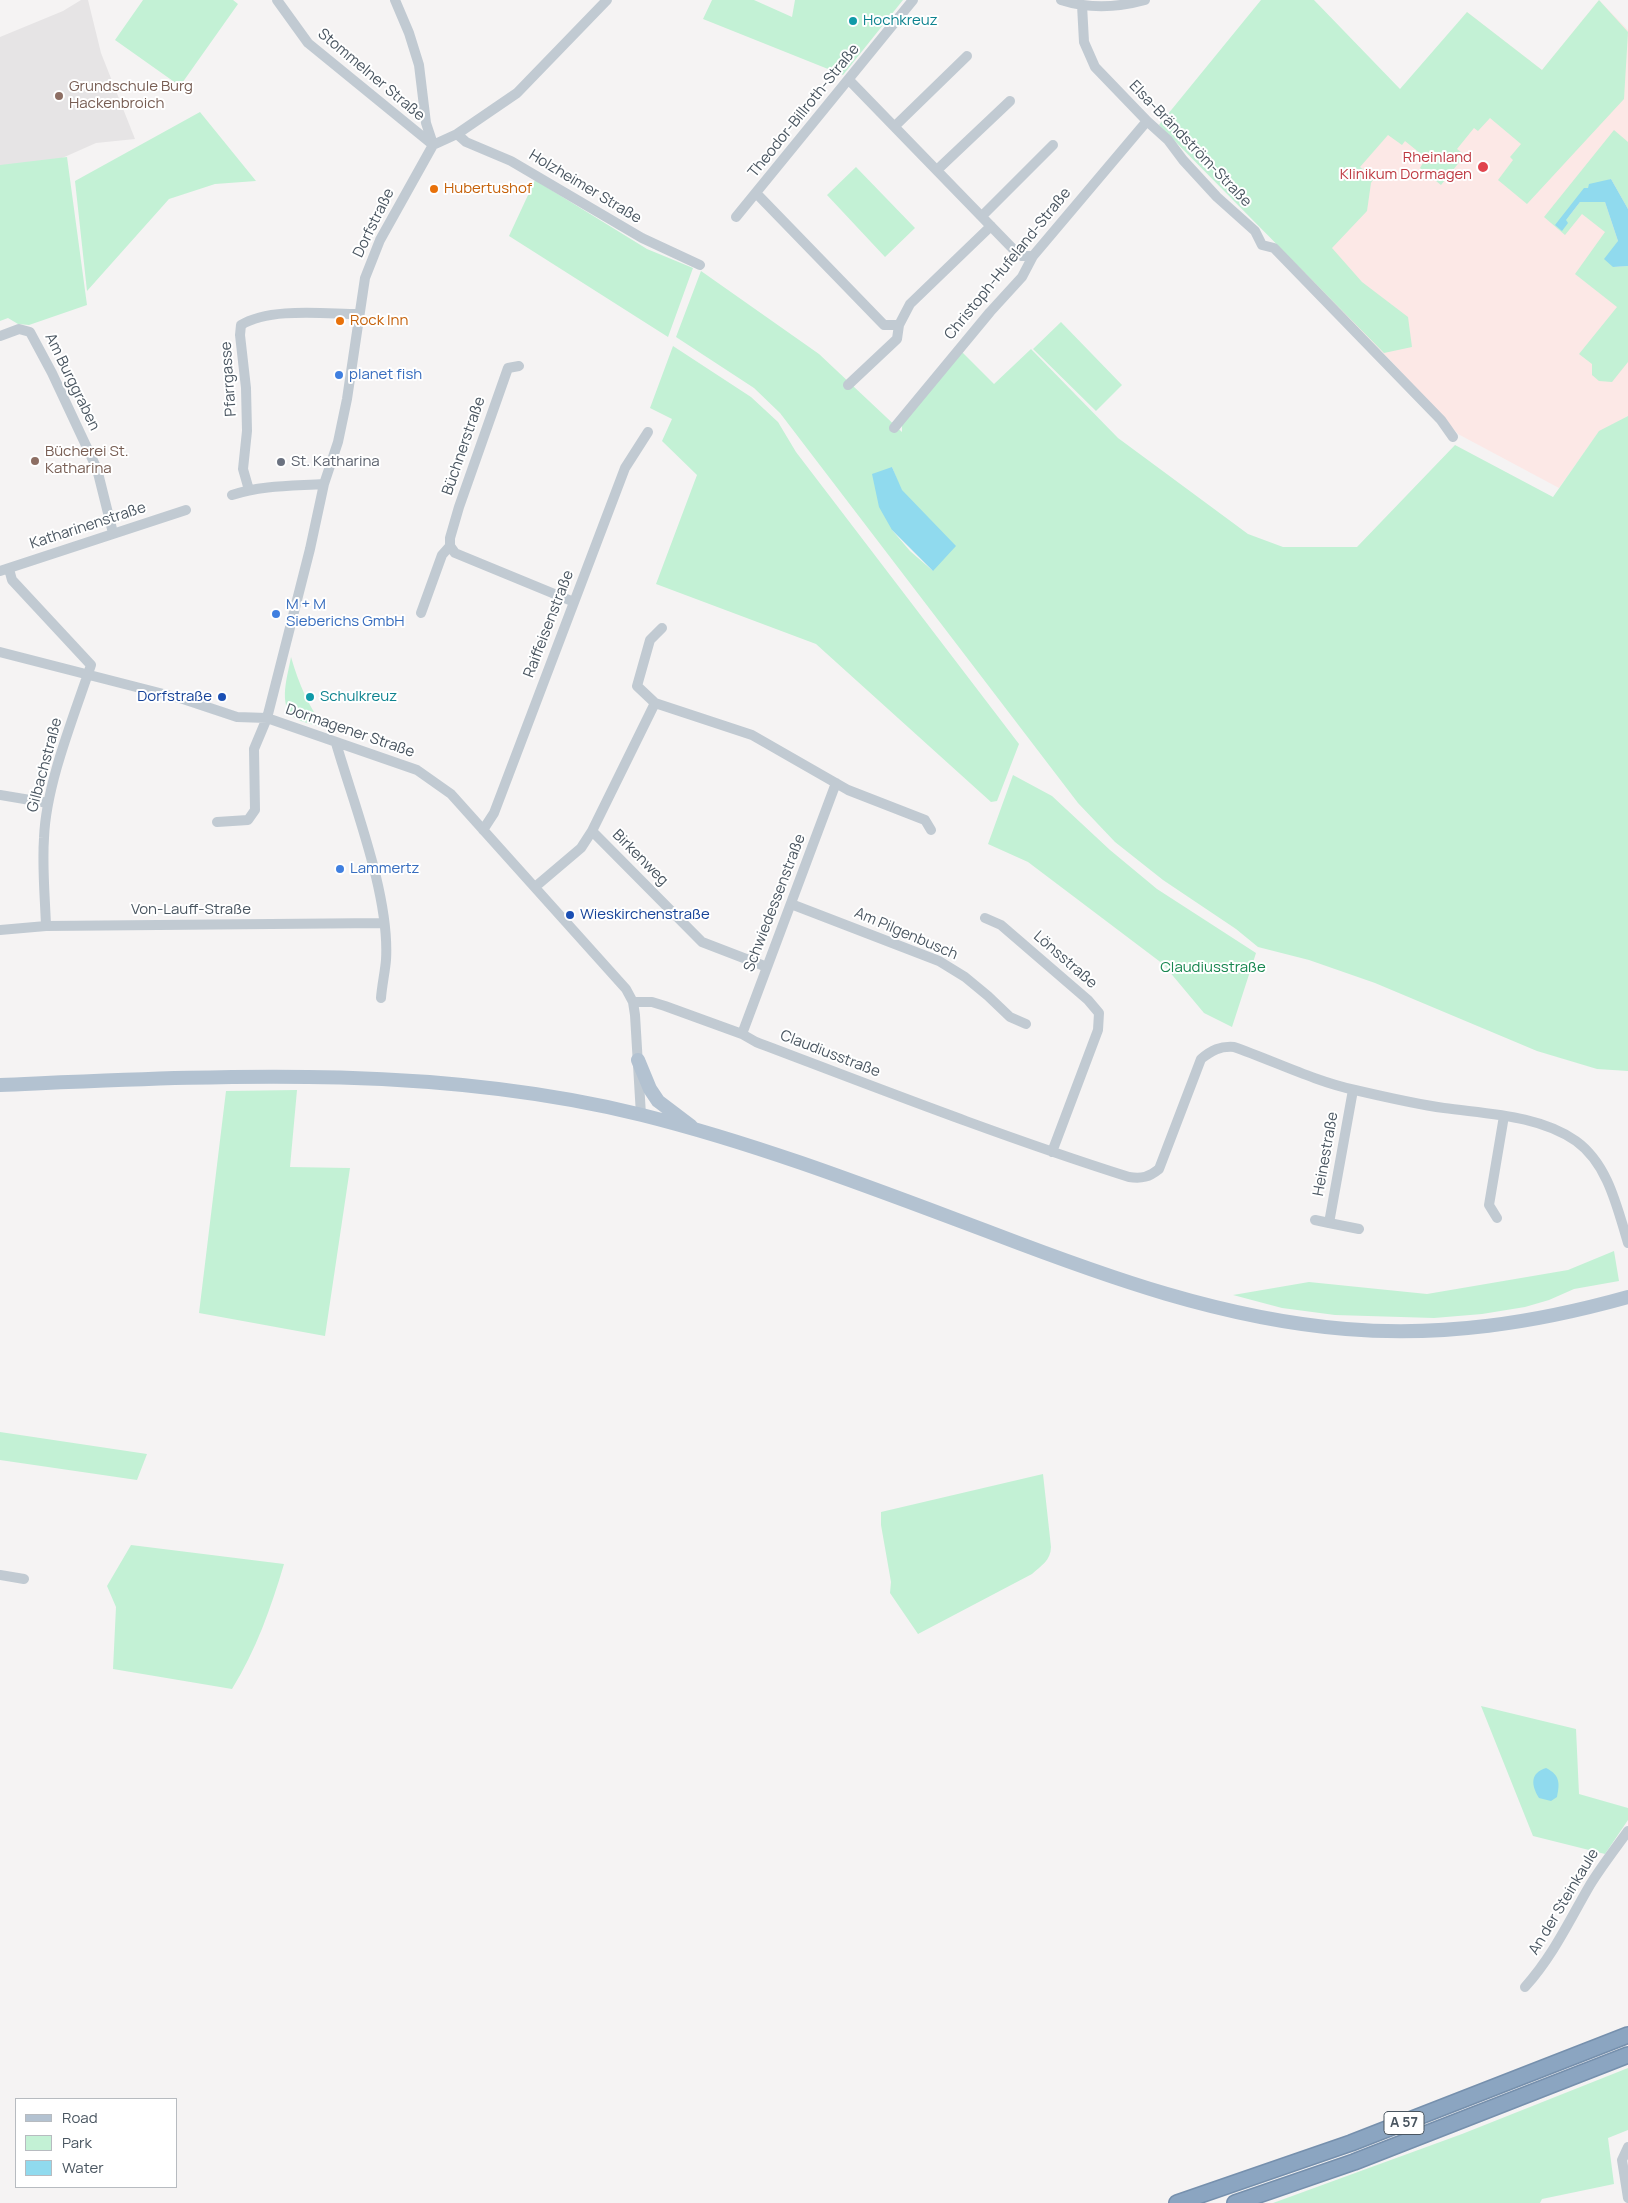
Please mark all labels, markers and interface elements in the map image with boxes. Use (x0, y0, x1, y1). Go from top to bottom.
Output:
place label: Hochkreuz (863, 12, 938, 30)
marker: Hochkreuz (847, 15, 859, 27)
street label: Stommelner Straße (314, 25, 428, 125)
street label: Theodor-Billroth-Straße (745, 41, 863, 181)
street label: Elsa-Brändström-Straße (1125, 77, 1255, 211)
place label: Grundschule Burg Hackenbroich (69, 78, 193, 113)
marker: Grundschule Burg Hackenbroich (53, 90, 65, 102)
street label: Holzheimer Straße (525, 146, 645, 228)
place label: Rheinland Klinikum Dormagen (1340, 149, 1472, 184)
marker: Rheinland Klinikum Dormagen (1476, 160, 1490, 174)
place label: Hubertushof (444, 180, 532, 198)
marker: Hubertushof (428, 183, 440, 195)
street label: Christoph-Hufeland-Straße (941, 184, 1075, 344)
street label: Dorfstraße (350, 185, 398, 261)
place label: Rock Inn (350, 312, 408, 330)
marker: Rock Inn (334, 315, 346, 327)
street label: Am Burggraben (41, 330, 103, 434)
street label: Pfarrgasse (217, 341, 241, 417)
place label: planet fish (349, 366, 422, 384)
marker: planet fish (333, 369, 345, 381)
street label: Büchnerstraße (439, 394, 489, 498)
place label: Bücherei St. Katharina (45, 443, 129, 478)
place label: St. Katharina (291, 453, 380, 471)
marker: Bücherei St. Katharina (29, 455, 41, 467)
marker: St. Katharina (275, 456, 287, 468)
street label: Katharinenstraße (28, 499, 148, 553)
street label: Raiffeisenstraße (520, 568, 578, 680)
place label: M + M Sieberichs GmbH (286, 596, 405, 631)
marker: M + M Sieberichs GmbH (270, 608, 282, 620)
place label: Dorfstraße (137, 688, 212, 706)
place label: Schulkreuz (320, 688, 397, 706)
marker: Dorfstraße (216, 691, 228, 703)
marker: Schulkreuz (304, 691, 316, 703)
street label: Dormagener Straße (283, 700, 417, 762)
street label: Gilbachstraße (24, 716, 66, 814)
street label: Birkenweg (608, 826, 672, 890)
street label: Schwiedessenstraße (740, 832, 810, 974)
place label: Lammertz (350, 860, 420, 878)
marker: Lammertz (334, 863, 346, 875)
street label: Von-Lauff-Straße (131, 901, 251, 919)
street label: Am Pilgenbusch (852, 904, 960, 964)
place label: Wieskirchenstraße (580, 906, 710, 924)
marker: Wieskirchenstraße (564, 909, 576, 921)
street label: Lönsstraße (1030, 927, 1100, 993)
park label: Claudiusstraße (1160, 959, 1266, 977)
street label: Claudiusstraße (777, 1027, 883, 1081)
street label: Heinestraße (1310, 1110, 1342, 1198)
street label: An der Steinkaule (1525, 1846, 1603, 1958)
legend (15, 2098, 178, 2188)
text: Road (62, 2107, 98, 2128)
road number: A 57 (1384, 2112, 1424, 2134)
text: Park (62, 2132, 92, 2153)
text: Water (62, 2157, 104, 2178)

